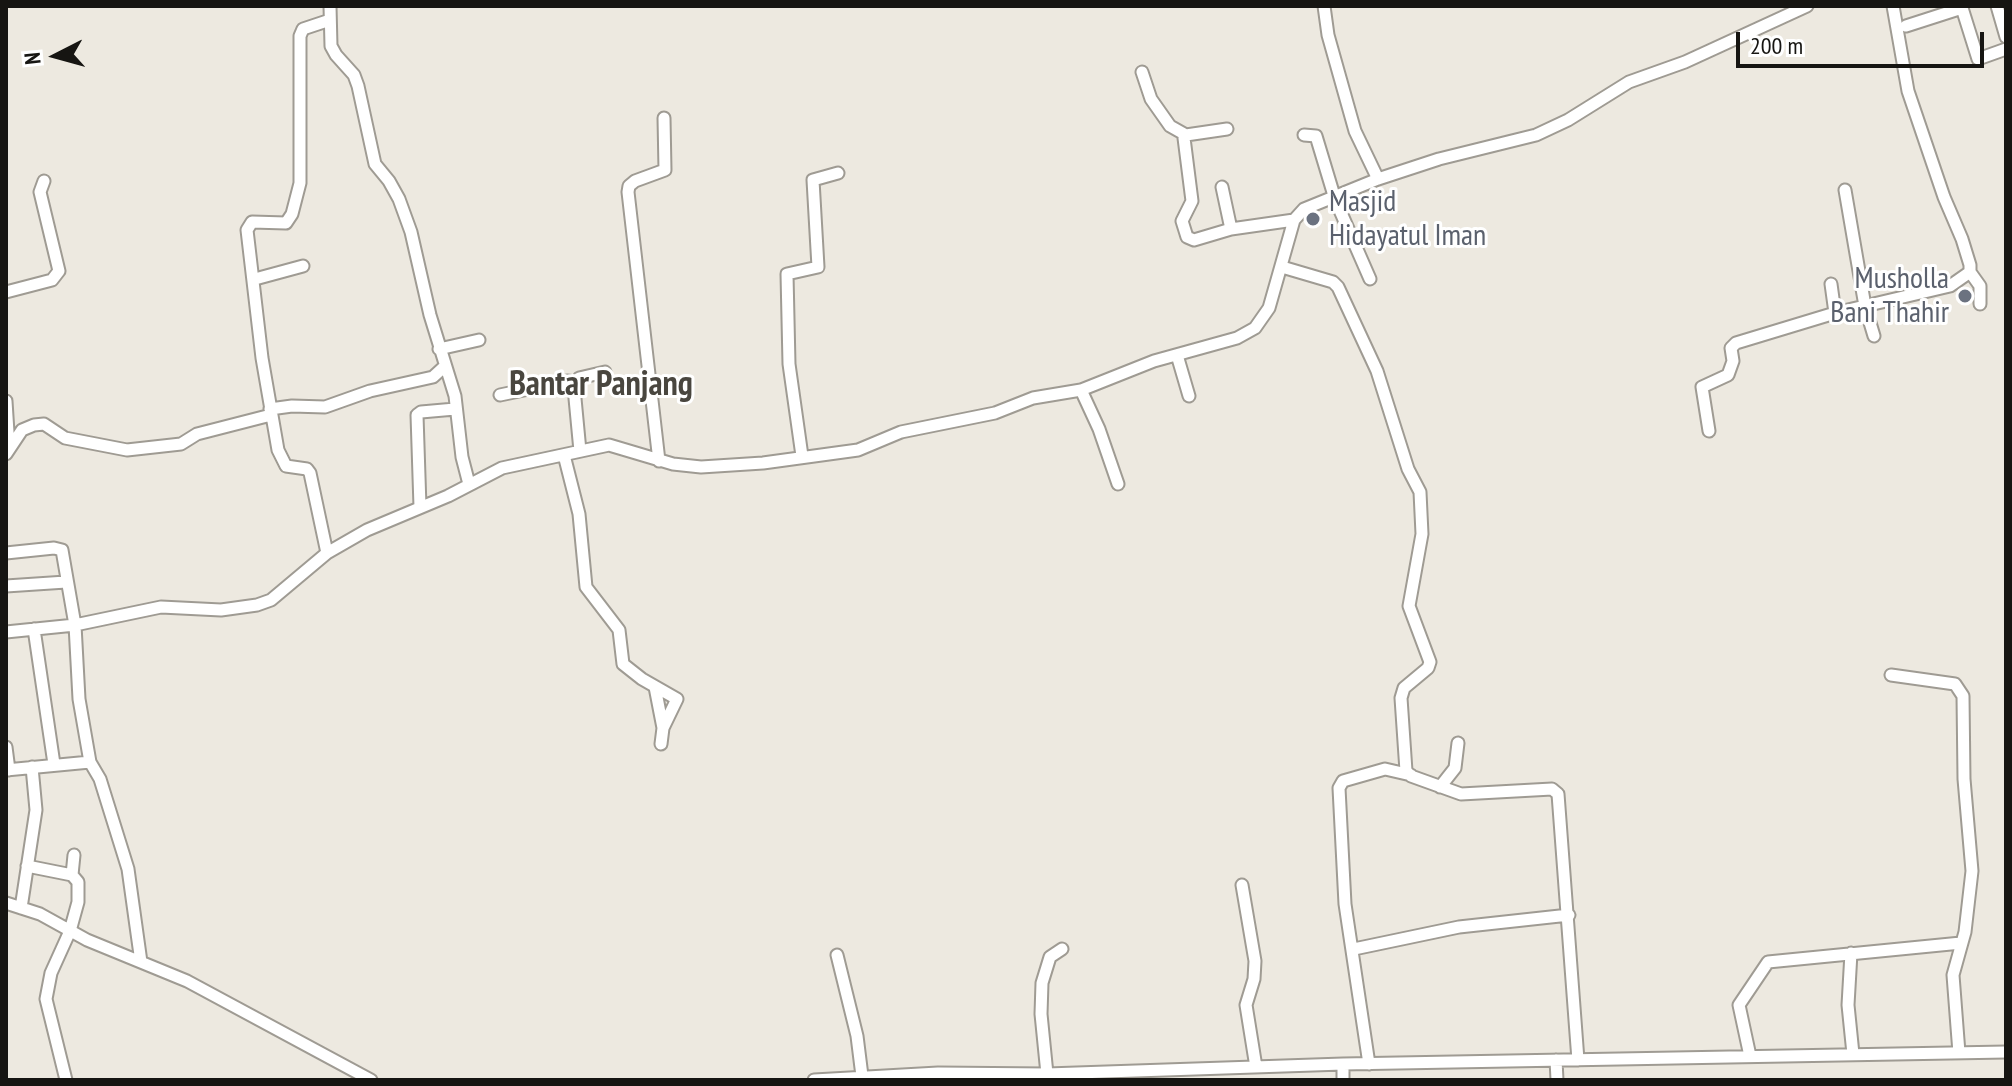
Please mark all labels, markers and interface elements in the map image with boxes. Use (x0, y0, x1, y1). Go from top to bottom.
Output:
north arrow (16, 16, 96, 96)
scale bar (1740, 16, 1988, 66)
text: 200 m (1750, 30, 1803, 61)
text: N (18, 51, 47, 66)
place label: Masjid Hidayatul Iman (1329, 184, 1486, 254)
marker: Masjid Hidayatul Iman (1304, 210, 1322, 228)
place label: Musholla Bani Thahir (1830, 261, 1949, 332)
marker: Musholla Bani Thahir (1956, 287, 1974, 305)
district label: Bantar Panjang (509, 365, 693, 405)

